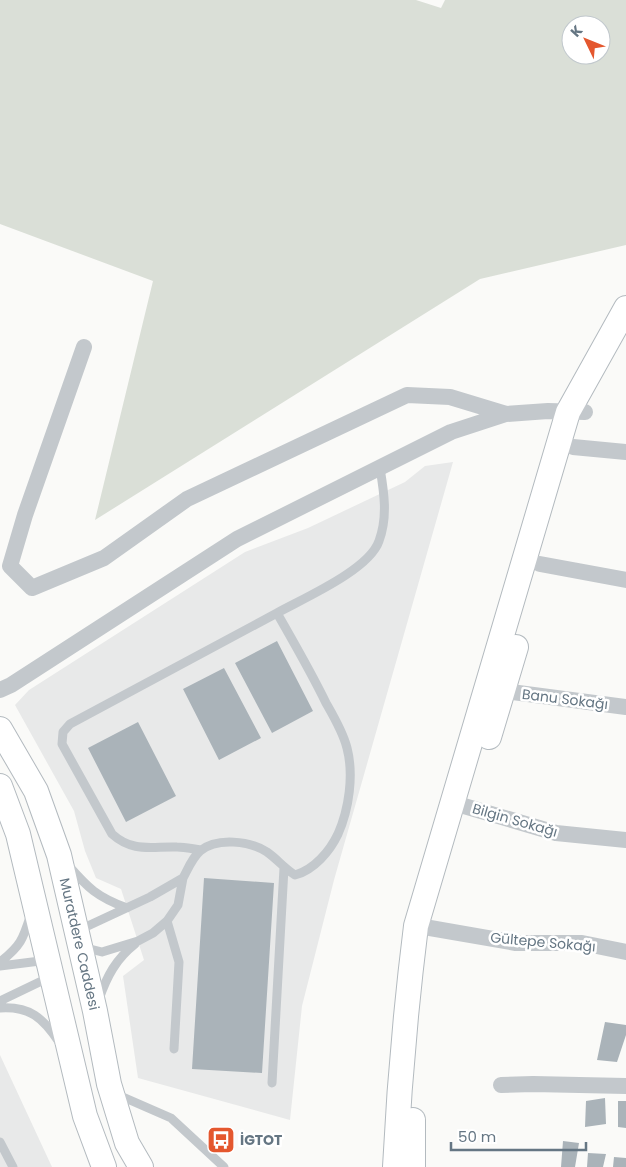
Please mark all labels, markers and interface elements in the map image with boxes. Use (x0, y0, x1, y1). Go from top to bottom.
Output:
north arrow (561, 15, 611, 65)
text: K (566, 21, 587, 42)
street label: Banu Sokağı (521, 684, 609, 714)
street label: Bilgin Sokağı (470, 798, 560, 842)
street label: Muratdere Caddesi (55, 876, 104, 1012)
street label: Gültepe Sokağı (489, 927, 597, 957)
scale bar (451, 1120, 586, 1152)
bus stop icon: İGTOT (206, 1125, 236, 1155)
text: 50 m (458, 1126, 496, 1147)
place label: İGTOT (240, 1130, 282, 1150)

